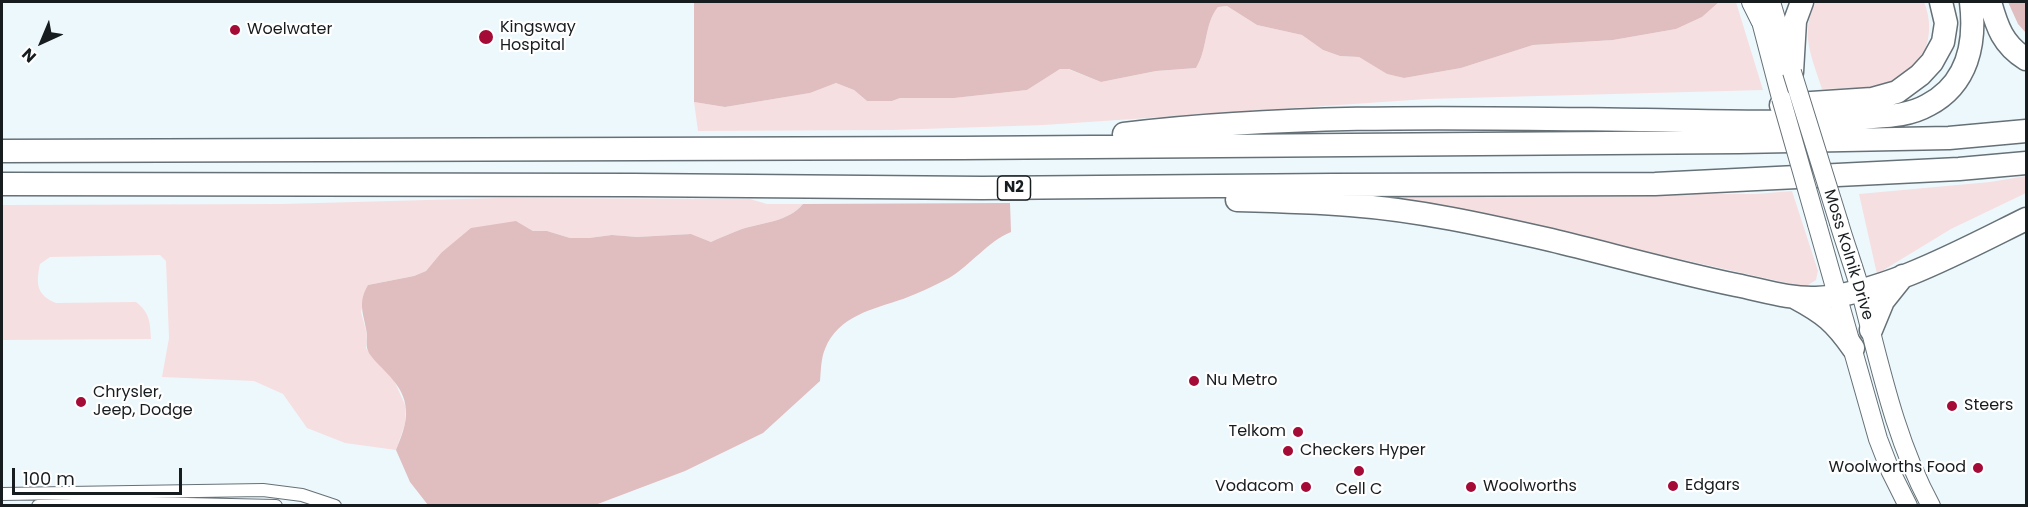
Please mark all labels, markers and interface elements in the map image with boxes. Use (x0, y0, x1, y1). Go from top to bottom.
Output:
north arrow (12, 12, 72, 72)
place label: Kingsway Hospital (500, 18, 576, 56)
place label: Woelwater (247, 20, 332, 40)
marker: Woelwater (228, 23, 242, 37)
marker: Kingsway Hospital (477, 28, 495, 46)
text: N (17, 43, 41, 68)
road number: N2 (998, 176, 1030, 200)
street label: Moss Kolnik Drive (1819, 187, 1877, 323)
place label: Nu Metro (1206, 371, 1277, 391)
marker: Nu Metro (1187, 374, 1201, 388)
place label: Chrysler, Jeep, Dodge (93, 383, 193, 421)
marker: Chrysler, Jeep, Dodge (74, 395, 88, 409)
place label: Steers (1964, 396, 2013, 416)
marker: Steers (1945, 399, 1959, 413)
place label: Telkom (1229, 422, 1286, 442)
marker: Telkom (1291, 425, 1305, 439)
place label: Checkers Hyper (1300, 441, 1426, 461)
marker: Checkers Hyper (1281, 444, 1295, 458)
scale bar (15, 456, 184, 494)
place label: Woolworths Food (1829, 458, 1966, 478)
marker: Woolworths Food (1971, 461, 1985, 475)
marker: Cell C (1352, 464, 1366, 478)
text: 100 m (23, 466, 75, 491)
place label: Edgars (1685, 476, 1740, 496)
place label: Vodacom (1215, 477, 1294, 497)
place label: Woolworths (1483, 477, 1577, 497)
marker: Edgars (1666, 479, 1680, 493)
marker: Vodacom (1299, 480, 1313, 494)
place label: Cell C (1336, 480, 1382, 500)
marker: Woolworths (1464, 480, 1478, 494)

